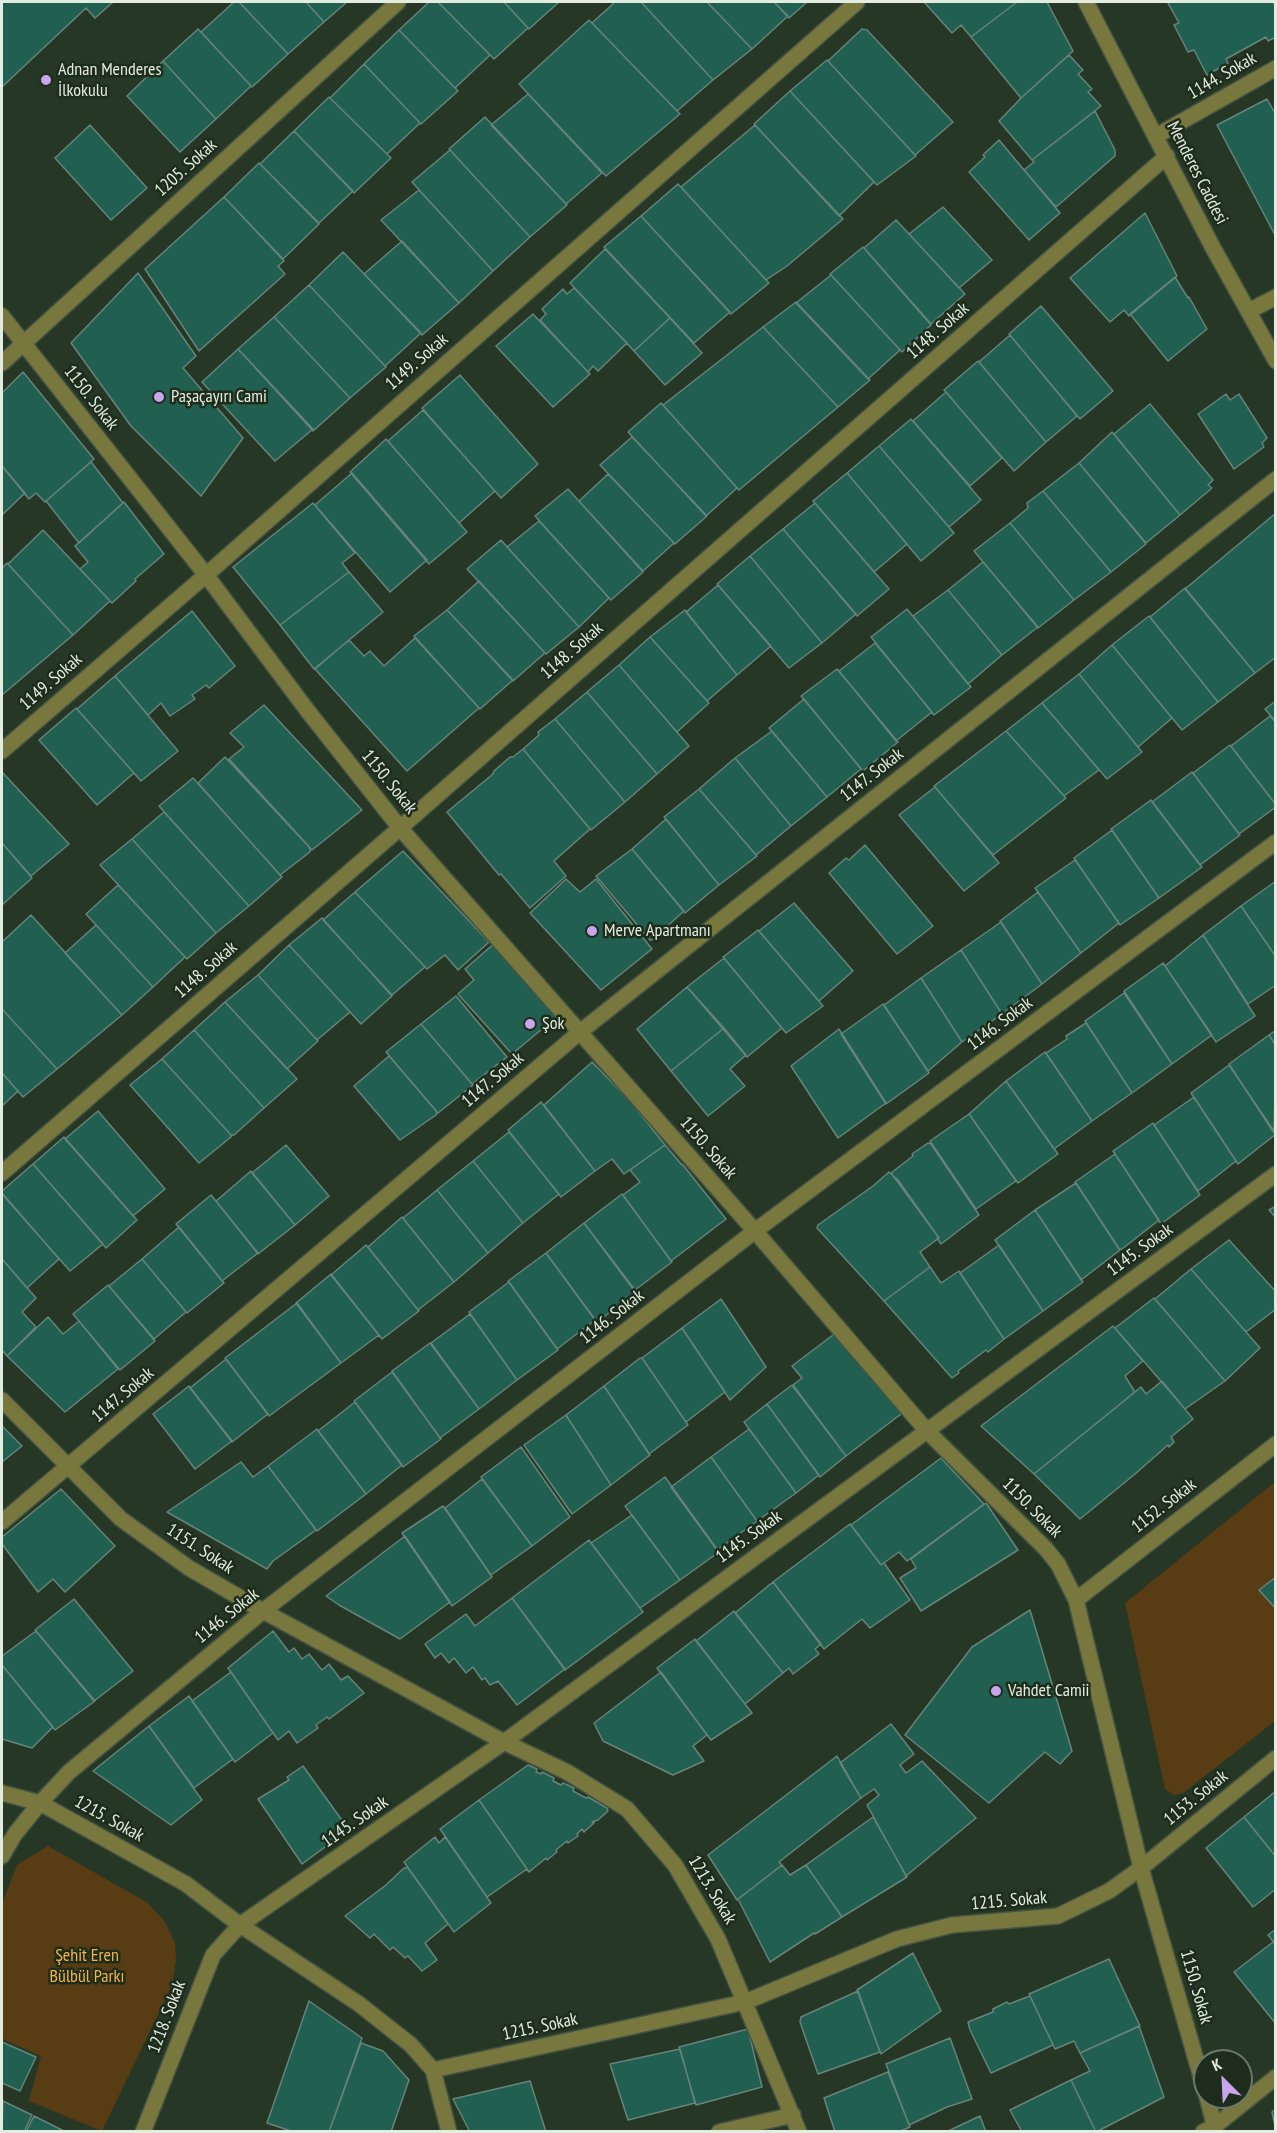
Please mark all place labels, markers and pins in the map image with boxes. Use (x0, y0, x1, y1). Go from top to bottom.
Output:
place label: Adnan Menderes İlkokulu (58, 59, 162, 101)
marker: Adnan Menderes İlkokulu (39, 73, 53, 87)
place label: Paşaçayırı Cami (171, 386, 267, 408)
marker: Paşaçayırı Cami (152, 390, 166, 404)
place label: Merve Apartmanı (604, 920, 711, 942)
marker: Merve Apartmanı (585, 924, 599, 938)
place label: Şok (542, 1013, 564, 1035)
marker: Şok (523, 1017, 537, 1031)
place label: Vahdet Camii (1008, 1680, 1089, 1702)
marker: Vahdet Camii (989, 1684, 1003, 1698)

